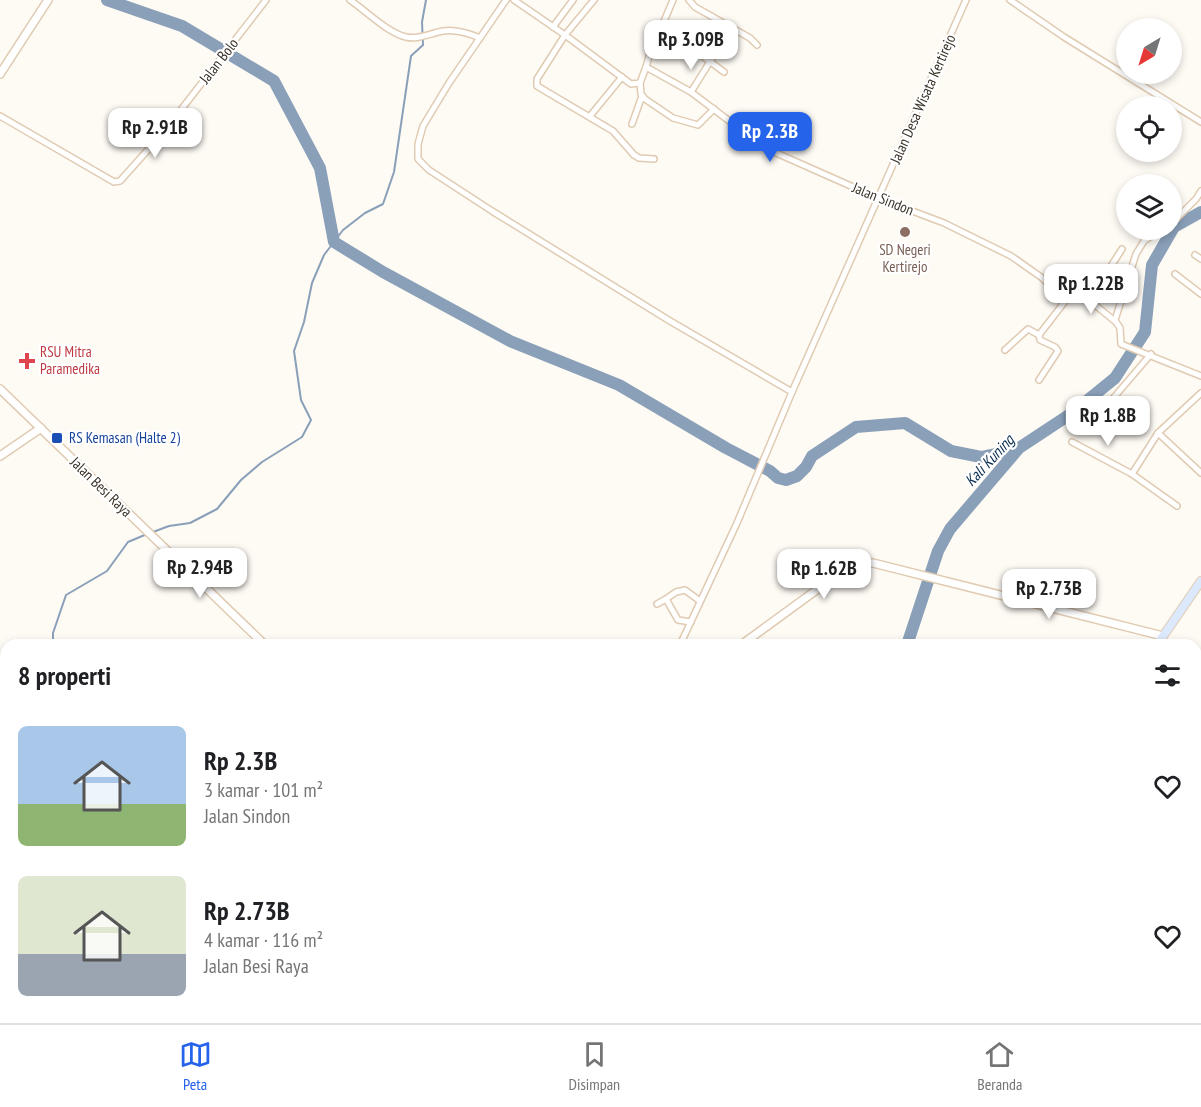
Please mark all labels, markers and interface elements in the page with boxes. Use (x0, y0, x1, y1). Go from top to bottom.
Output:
north arrow (1116, 18, 1182, 84)
map controls (1116, 18, 1182, 240)
pin: Rp 3.09B (629, 20, 753, 71)
text: Rp 3.09B (658, 26, 724, 52)
street label: Jalan Desa Wisata Kertirejo (885, 31, 960, 167)
street label: Jalan Bolo (194, 34, 242, 88)
button: locate (1116, 96, 1182, 162)
pin: Rp 2.91B (93, 108, 217, 159)
pin: Rp 2.3B (715, 112, 825, 163)
text: Rp 2.91B (122, 114, 188, 140)
text: Rp 2.3B (742, 118, 798, 144)
button: layers (1116, 174, 1182, 240)
street label: Jalan Sindon (849, 177, 917, 219)
marker: SD Negeri Kertirejo (898, 225, 912, 239)
place label: SD Negeri Kertirejo (879, 240, 931, 276)
pin: Rp 1.22B (1029, 264, 1153, 315)
text: Rp 1.22B (1058, 270, 1124, 296)
place label: RSU Mitra Paramedika (40, 342, 100, 378)
marker: RSU Mitra Paramedika (18, 352, 36, 370)
pin: Rp 1.8B (1053, 396, 1163, 447)
text: Rp 1.8B (1080, 402, 1136, 428)
place label: RS Kemasan (Halte 2) (69, 428, 181, 447)
water label: Kali Kuning (960, 429, 1019, 490)
marker: RS Kemasan (Halte 2) (50, 431, 64, 445)
street label: Jalan Besi Raya (66, 452, 136, 521)
pin: Rp 2.94B (138, 548, 262, 599)
pin: Rp 1.62B (762, 549, 886, 600)
text: Rp 2.94B (167, 554, 233, 580)
text: Rp 1.62B (791, 555, 857, 581)
pin: Rp 2.73B (987, 569, 1111, 620)
text: Rp 2.73B (1016, 575, 1082, 601)
text: 8 properti (18, 659, 111, 692)
icon: filters (1151, 659, 1184, 692)
text: Rp 2.3B (204, 744, 277, 777)
icon: home (66, 750, 138, 822)
icon: heart (1151, 770, 1184, 803)
text: 3 kamar · 101 m² (204, 777, 323, 803)
text: Jalan Sindon (204, 803, 290, 829)
text: Rp 2.73B (204, 894, 290, 927)
icon: home (66, 900, 138, 972)
icon: heart (1151, 920, 1184, 953)
text: 4 kamar · 116 m² (204, 927, 323, 953)
text: Jalan Besi Raya (204, 953, 309, 979)
tab: Peta (179, 1038, 212, 1094)
tab: Disimpan (569, 1038, 620, 1094)
tab: Beranda (977, 1038, 1022, 1094)

